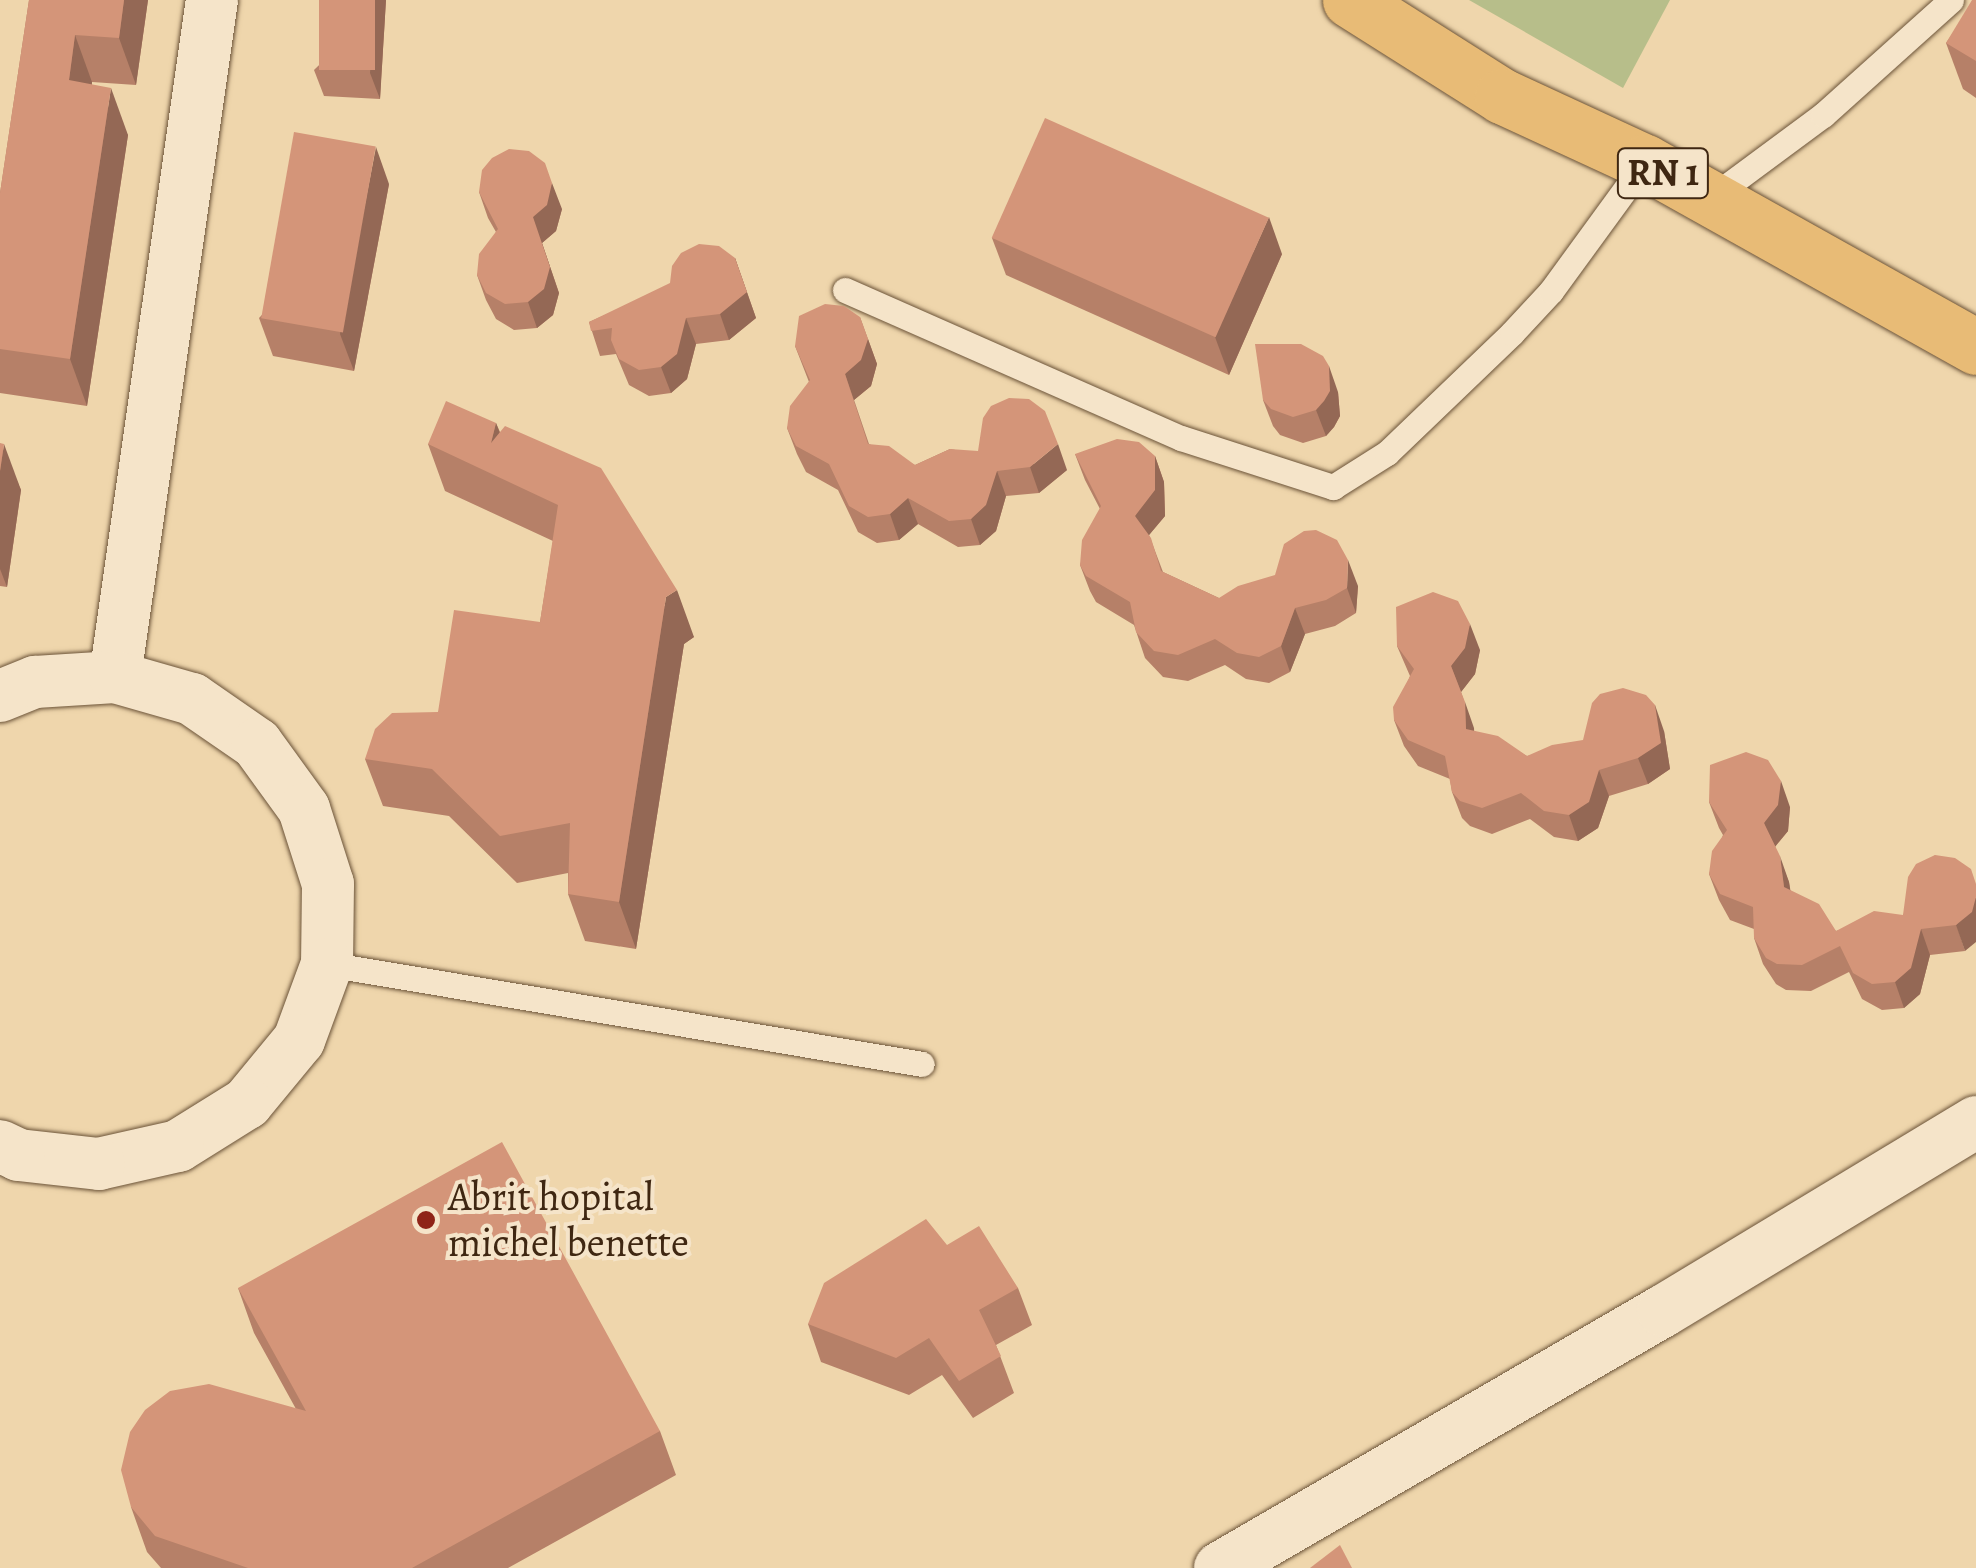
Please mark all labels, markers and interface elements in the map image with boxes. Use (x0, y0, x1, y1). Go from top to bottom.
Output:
road number: RN 1 (1616, 140, 1710, 206)
place label: Abrit hopital michel benette (448, 1173, 689, 1267)
marker: Abrit hopital michel benette (413, 1207, 439, 1233)

